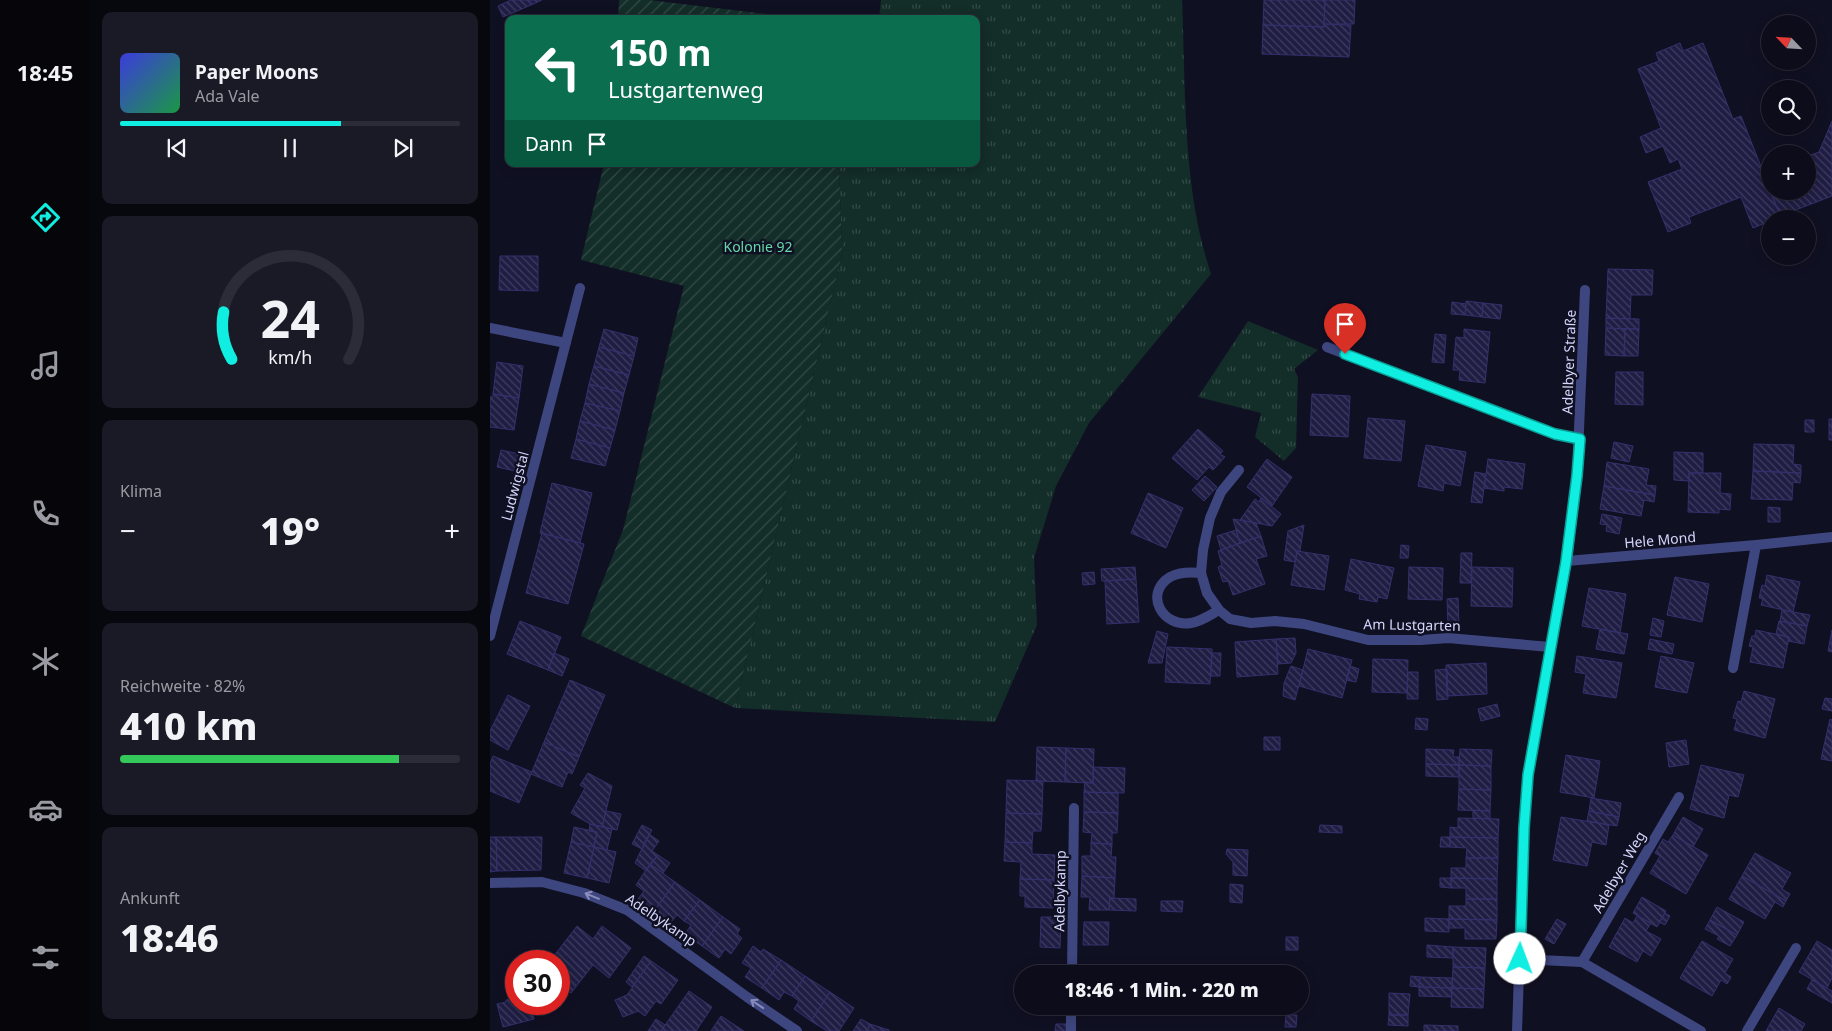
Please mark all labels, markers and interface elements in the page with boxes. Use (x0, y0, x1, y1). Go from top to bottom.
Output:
north arrow (1761, 15, 1816, 70)
map controls (1761, 15, 1816, 265)
text: 150 m (608, 29, 711, 76)
icon: left (525, 35, 590, 100)
text: 18:45 (17, 57, 73, 87)
text: Paper Moons (195, 59, 319, 85)
text: Lustgartenweg (608, 74, 764, 104)
button: search (1761, 80, 1816, 135)
text: Ada Vale (195, 85, 260, 107)
icon: arrive (583, 130, 611, 158)
text: Dann (525, 131, 573, 157)
icon: previous (163, 134, 191, 162)
icon: pause (276, 134, 304, 162)
icon: next (389, 134, 417, 162)
button: + (1761, 145, 1816, 200)
icon: directions (28, 200, 63, 235)
button: − (1761, 210, 1816, 265)
park label: Kolonie 92 (723, 237, 793, 256)
text: 24 (260, 282, 320, 353)
pin (1324, 303, 1366, 354)
street label: Adelbyer Straße (1557, 309, 1580, 415)
icon: arrive (1331, 310, 1359, 338)
text: km/h (268, 345, 312, 369)
icon: music (28, 348, 63, 383)
street label: Ludwigstal (496, 449, 533, 523)
text: Klima (120, 480, 162, 502)
icon: phone (28, 496, 63, 531)
text: 19° (260, 504, 320, 556)
text: − (120, 511, 136, 549)
text: + (444, 511, 460, 549)
street label: Hele Mond (1623, 527, 1697, 552)
street label: Am Lustgarten (1363, 614, 1461, 635)
icon: climate (28, 644, 63, 679)
text: Reichweite · 82% (120, 675, 245, 697)
text: 410 km (120, 699, 258, 751)
icon: car (28, 792, 63, 827)
street label: Adelbyer Weg (1588, 828, 1650, 916)
street label: Adelbykamp (1049, 850, 1070, 932)
text: Ankunft (120, 887, 180, 909)
street label: Adelbykamp (622, 889, 700, 950)
one-way arrow (585, 891, 600, 900)
text: 18:46 (120, 911, 219, 963)
position arrow (1493, 932, 1545, 984)
icon: filters (28, 940, 63, 975)
speed limit sign: 30 (505, 950, 570, 1015)
text: 18:46 · 1 Min. · 220 m (1064, 977, 1259, 1003)
one-way arrow (750, 999, 764, 1009)

